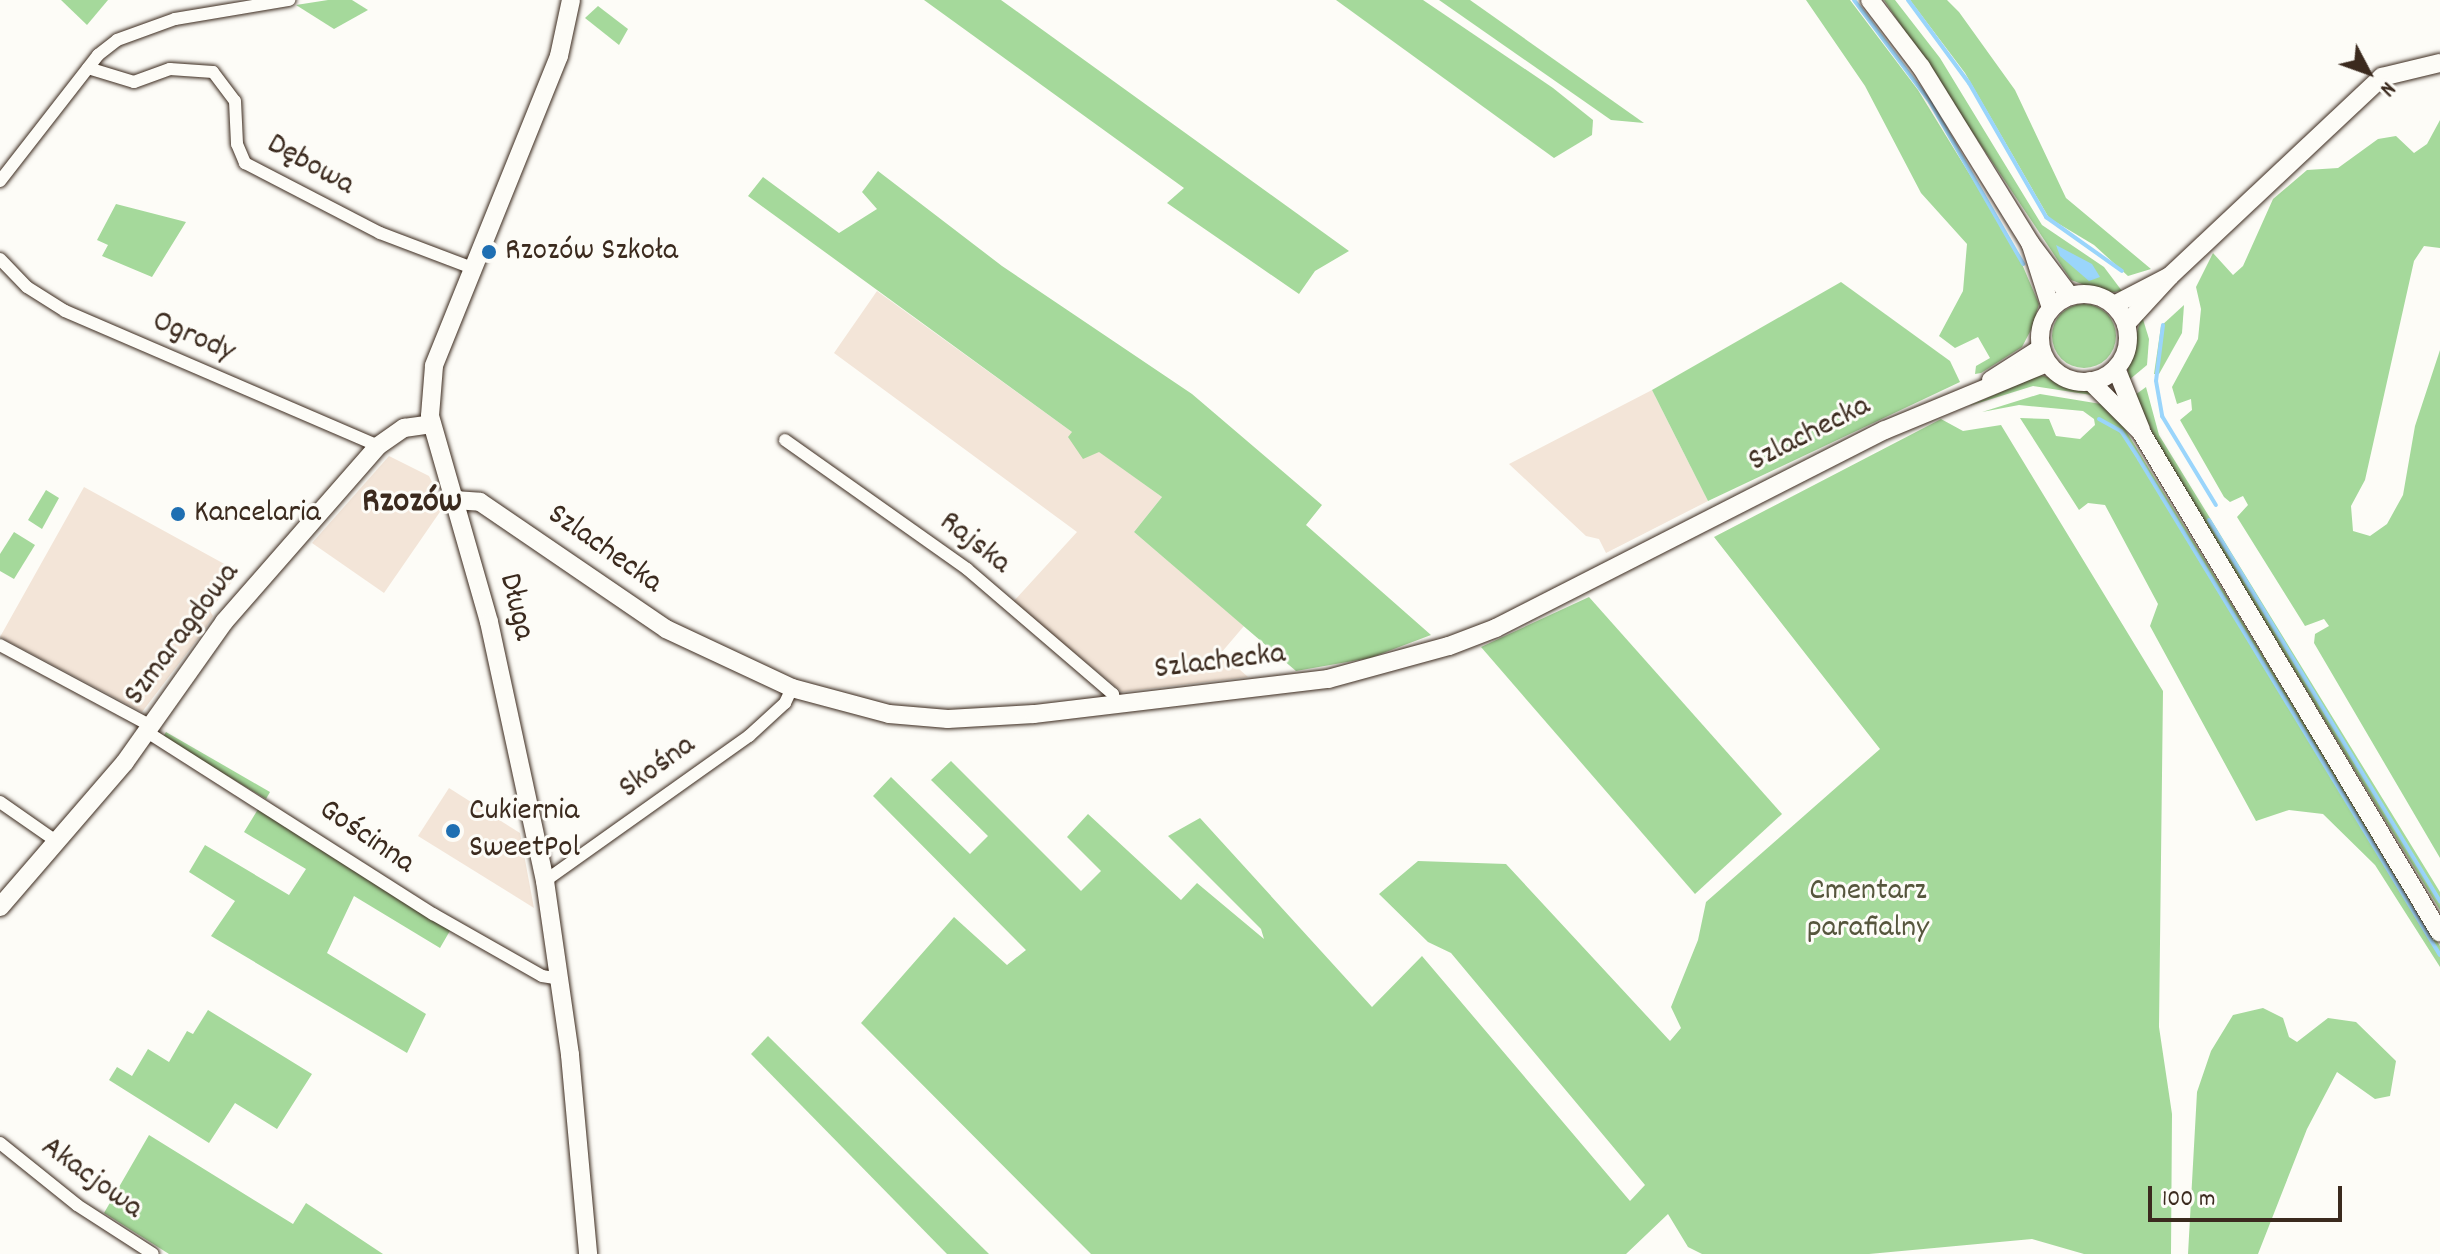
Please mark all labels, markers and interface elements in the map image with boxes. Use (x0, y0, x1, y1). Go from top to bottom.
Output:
north arrow (2328, 32, 2408, 112)
text: N (2371, 74, 2402, 102)
street label: Dębowa (259, 126, 361, 206)
place label: Rzozów Szkoła (505, 233, 678, 271)
marker: Rzozów Szkoła (480, 243, 498, 261)
street label: Ogrody (146, 303, 240, 373)
street label: Szlachecka (1743, 388, 1877, 482)
district label: Rzozów (362, 482, 462, 526)
place label: Kancelaria (194, 495, 321, 533)
street label: Szlachecka (539, 497, 669, 603)
street label: Rajska (930, 504, 1018, 584)
marker: Kancelaria (169, 505, 187, 523)
street label: Szmaragdowa (117, 556, 249, 714)
street label: Długa (488, 570, 542, 644)
street label: Szlachecka (1152, 636, 1288, 690)
street label: Skośna (612, 727, 704, 809)
street label: Gościnna (311, 792, 421, 884)
place label: Cukiernia SweetPol (469, 794, 580, 869)
marker: Cukiernia SweetPol (444, 822, 462, 840)
park label: Cmentarz parafialny (1807, 874, 1929, 949)
street label: Akacjowa (33, 1129, 149, 1229)
scale bar (2152, 1170, 2346, 1220)
text: 100 m (2162, 1183, 2215, 1217)

